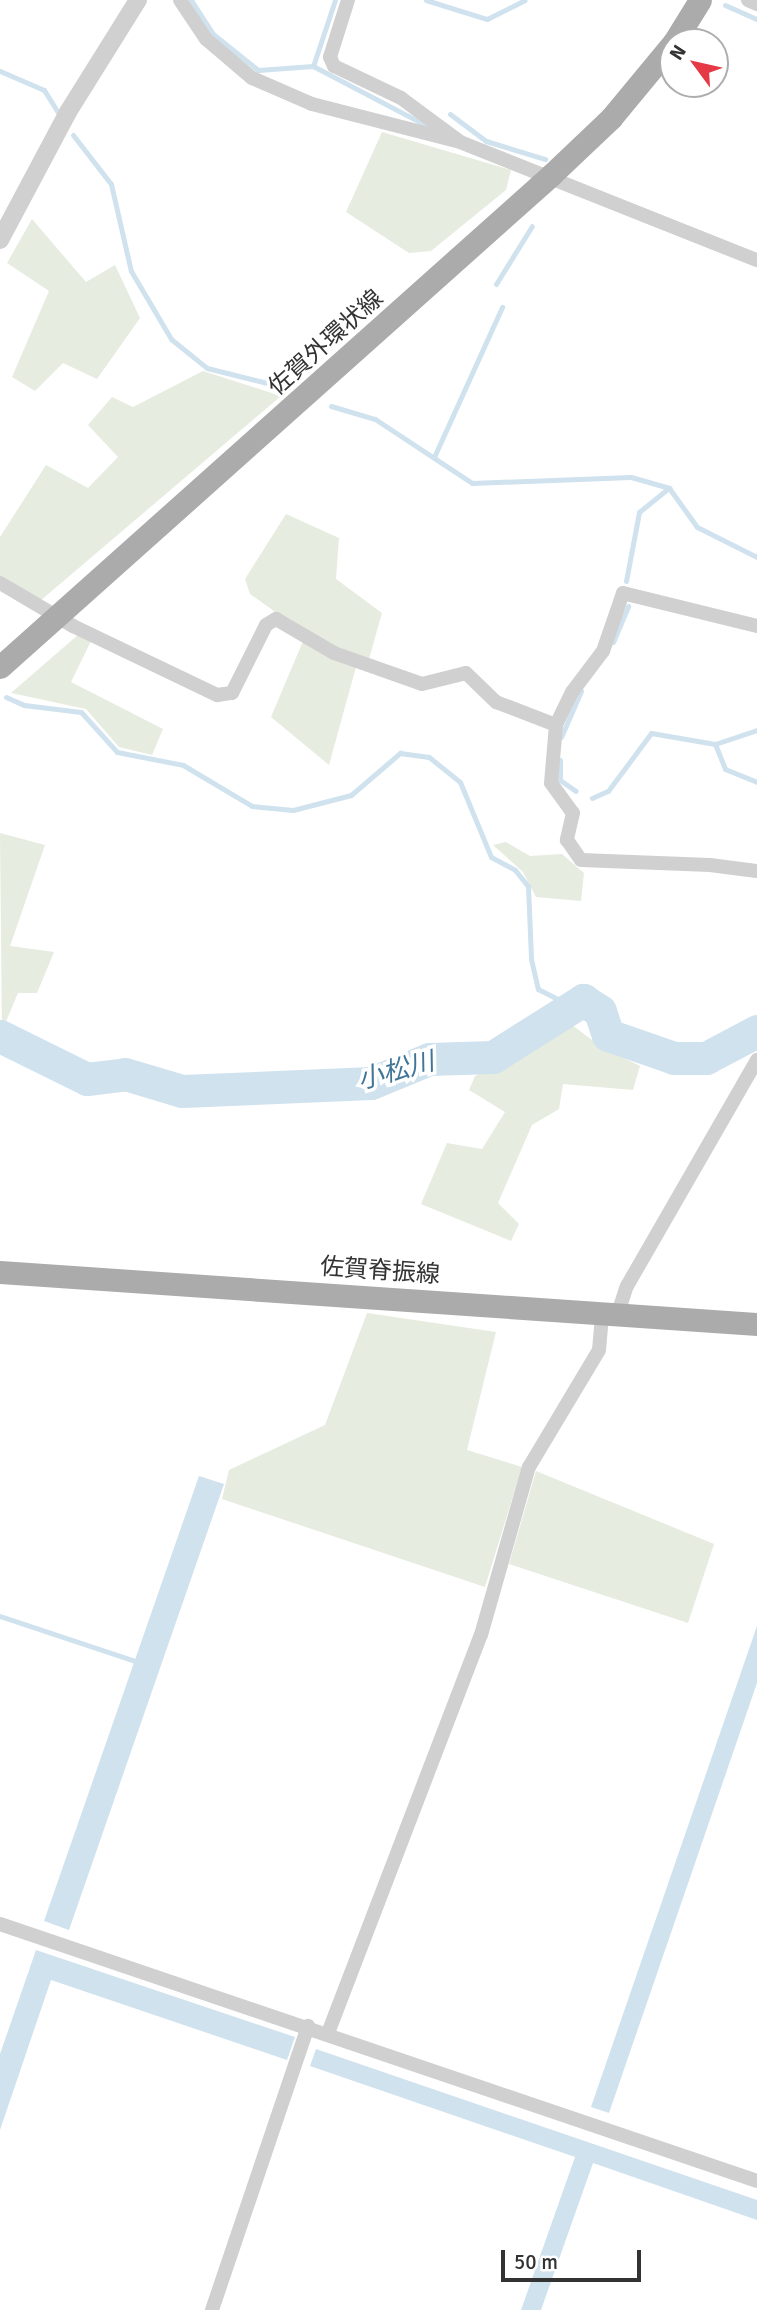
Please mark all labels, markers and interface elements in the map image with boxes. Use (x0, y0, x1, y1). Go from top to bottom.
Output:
north arrow (659, 28, 729, 98)
text: N (664, 41, 692, 65)
street label: 佐賀外環状線 (263, 284, 389, 402)
water label: 小松川 (354, 1047, 438, 1097)
street label: 佐賀脊振線 (319, 1252, 441, 1290)
scale bar (505, 2236, 645, 2280)
text: 50 m (514, 2249, 558, 2275)

